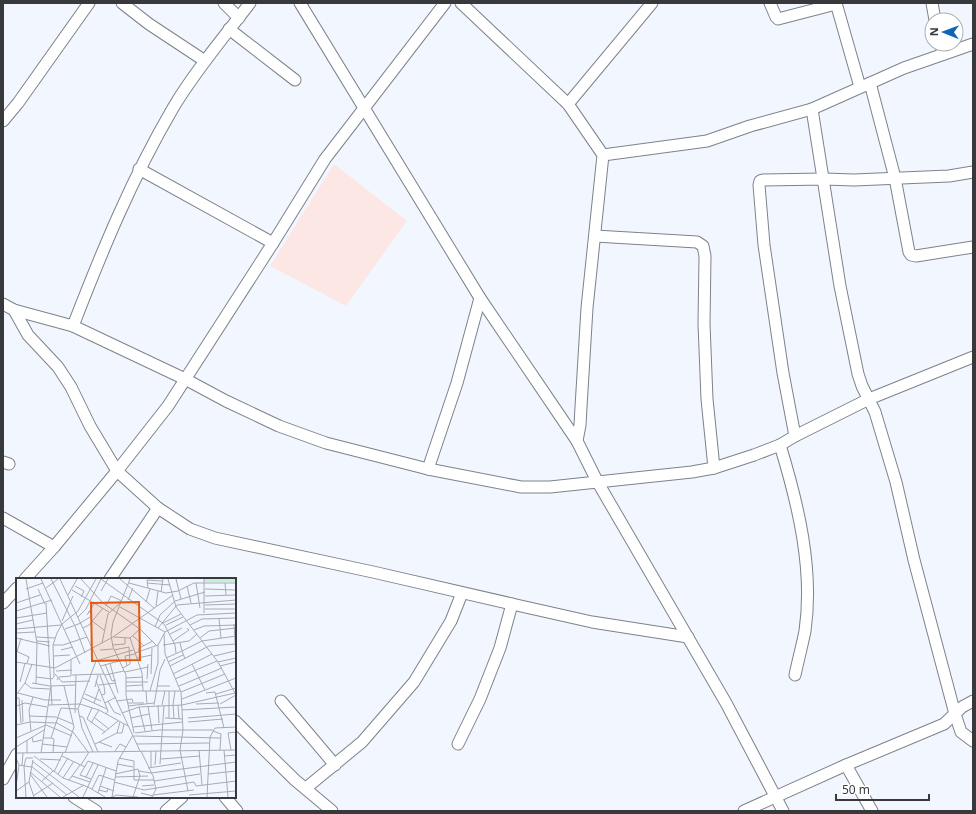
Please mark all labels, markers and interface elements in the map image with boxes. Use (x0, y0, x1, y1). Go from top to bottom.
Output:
north arrow (924, 12, 964, 52)
text: N (926, 27, 941, 36)
inset map (16, 578, 236, 798)
scale bar (836, 776, 929, 802)
text: 50 m (842, 781, 870, 798)

